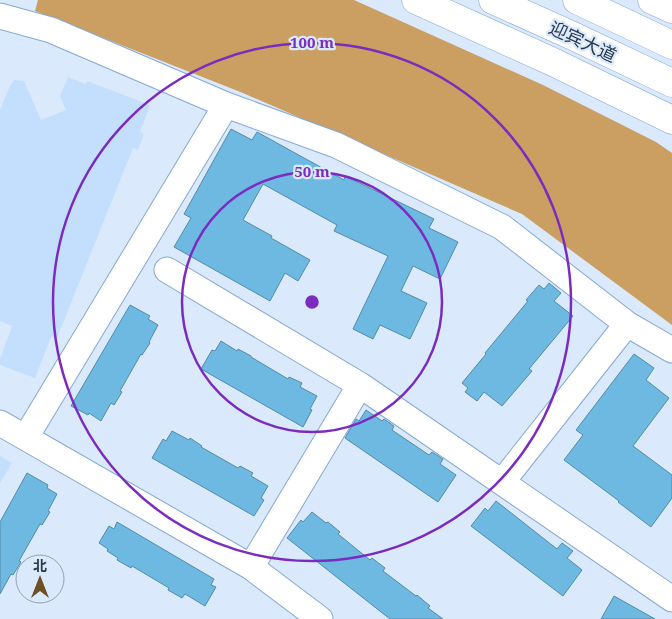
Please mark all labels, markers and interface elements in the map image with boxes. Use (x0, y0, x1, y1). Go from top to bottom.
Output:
street label: 迎宾大道 (545, 15, 621, 67)
text: 100 m (290, 32, 334, 52)
text: 50 m (294, 161, 330, 181)
centre of rings (303, 293, 321, 311)
north arrow (15, 554, 65, 604)
text: 北 (33, 556, 47, 575)

